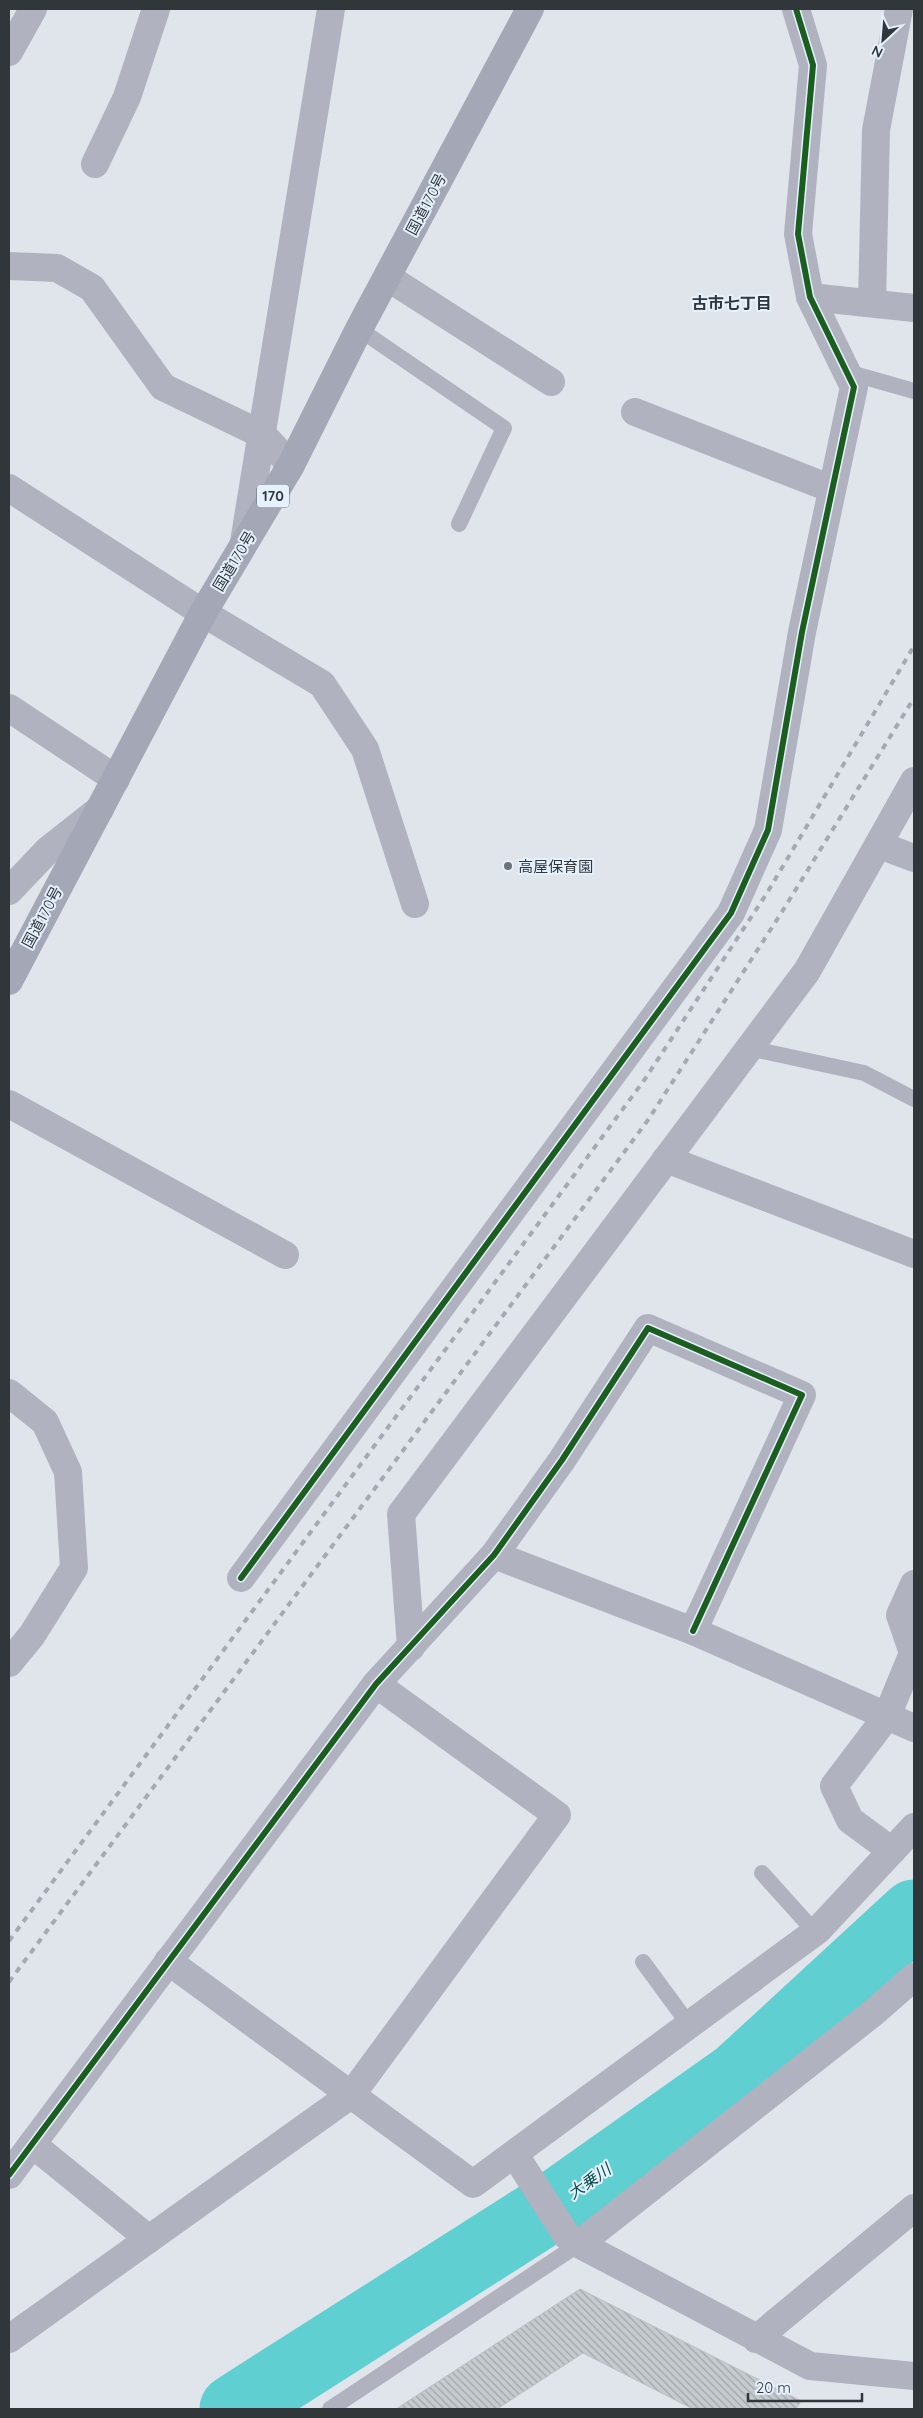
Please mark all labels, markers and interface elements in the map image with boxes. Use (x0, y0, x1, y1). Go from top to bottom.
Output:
north arrow (858, 15, 908, 65)
text: N (869, 41, 886, 62)
street label: 国道170号 (402, 170, 450, 238)
district label: 古市七丁目 (692, 293, 772, 313)
road number: 170 (257, 484, 289, 508)
street label: 国道170号 (209, 527, 259, 595)
place label: 高屋保育園 (518, 857, 593, 876)
marker: 高屋保育園 (502, 860, 514, 872)
street label: 国道170号 (18, 883, 66, 951)
water label: 大乗川 (564, 2158, 616, 2203)
scale bar (748, 2370, 862, 2402)
text: 20 m (756, 2378, 791, 2397)

